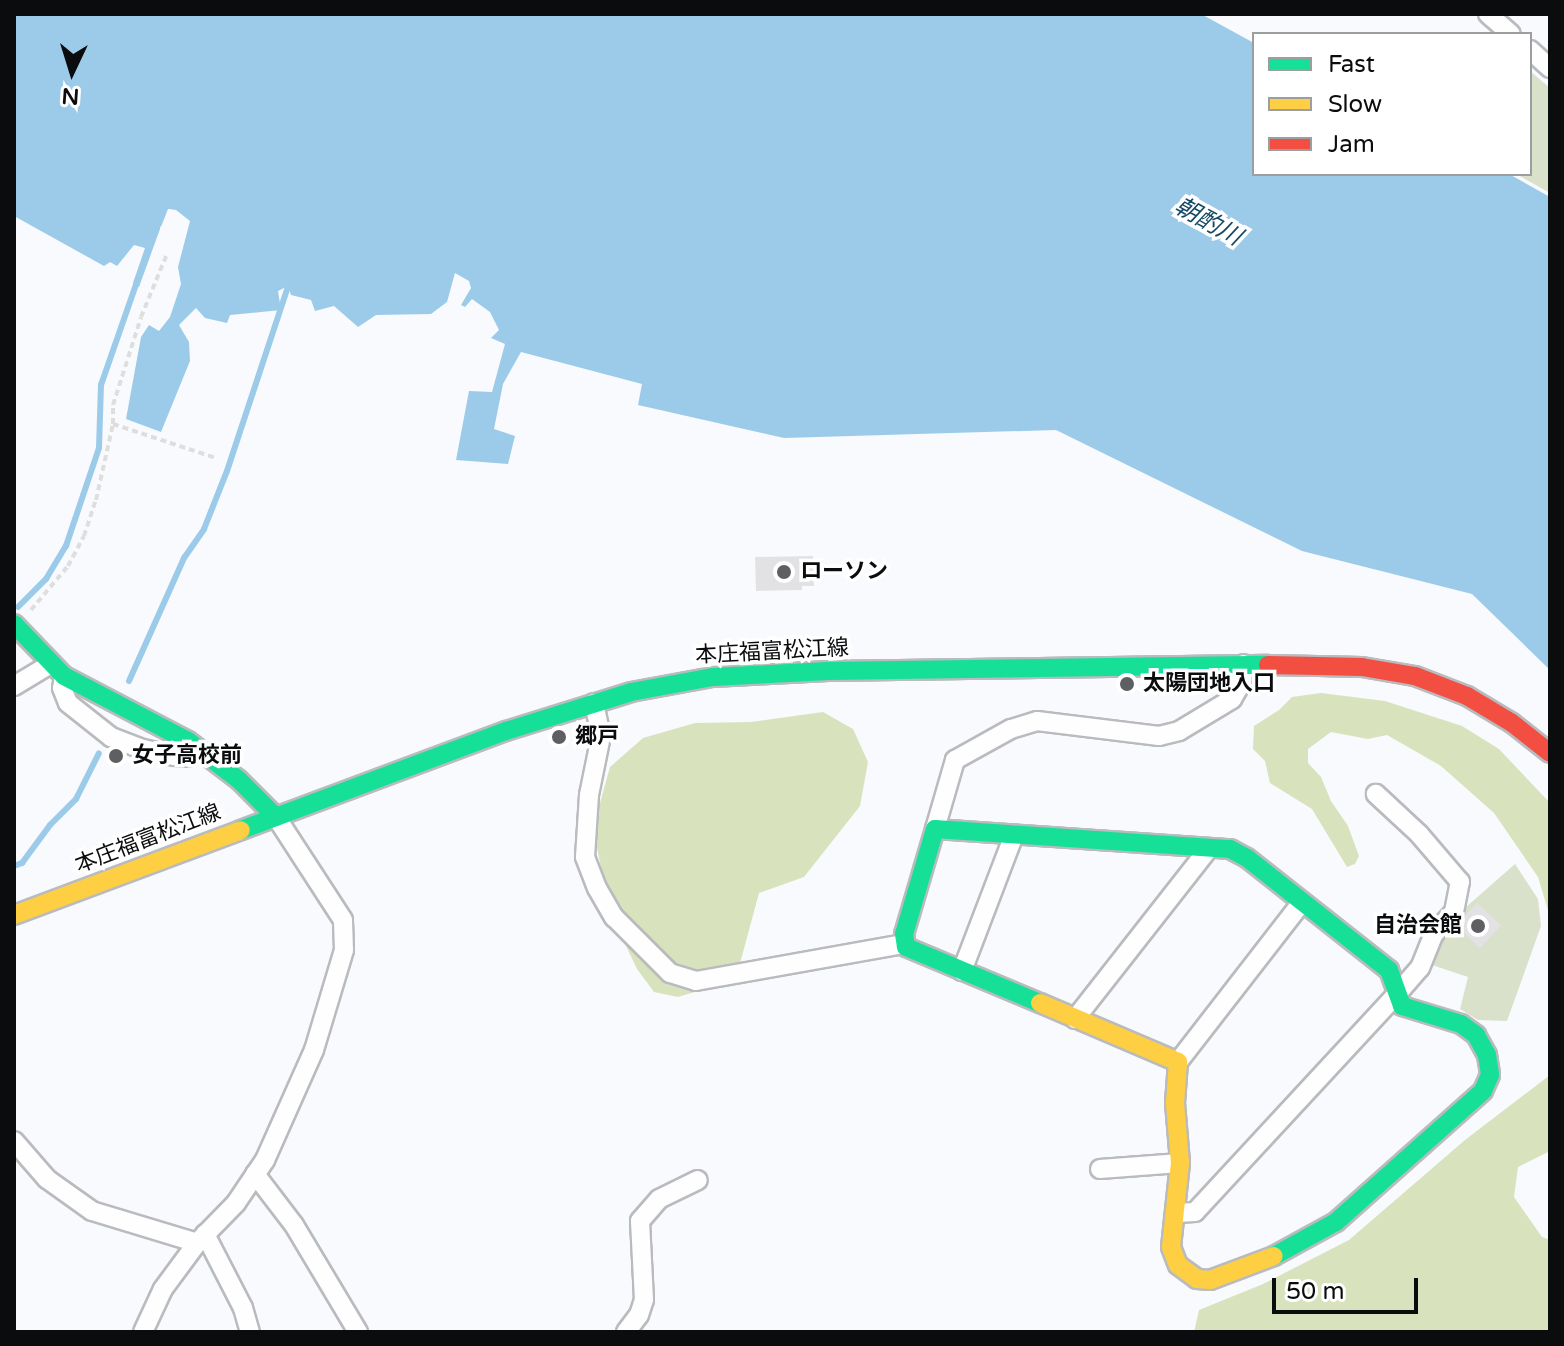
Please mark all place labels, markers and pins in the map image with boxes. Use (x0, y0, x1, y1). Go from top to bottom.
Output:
place label: ローソン (800, 559, 888, 585)
marker: ローソン (775, 563, 793, 581)
place label: 太陽団地入口 (1143, 671, 1275, 697)
marker: 太陽団地入口 (1118, 675, 1136, 693)
place label: 郷戸 (575, 724, 619, 750)
marker: 郷戸 (550, 728, 568, 746)
place label: 女子高校前 (132, 743, 242, 769)
marker: 女子高校前 (107, 747, 125, 765)
place label: 自治会館 (1374, 913, 1462, 939)
marker: 自治会館 (1469, 917, 1487, 935)

